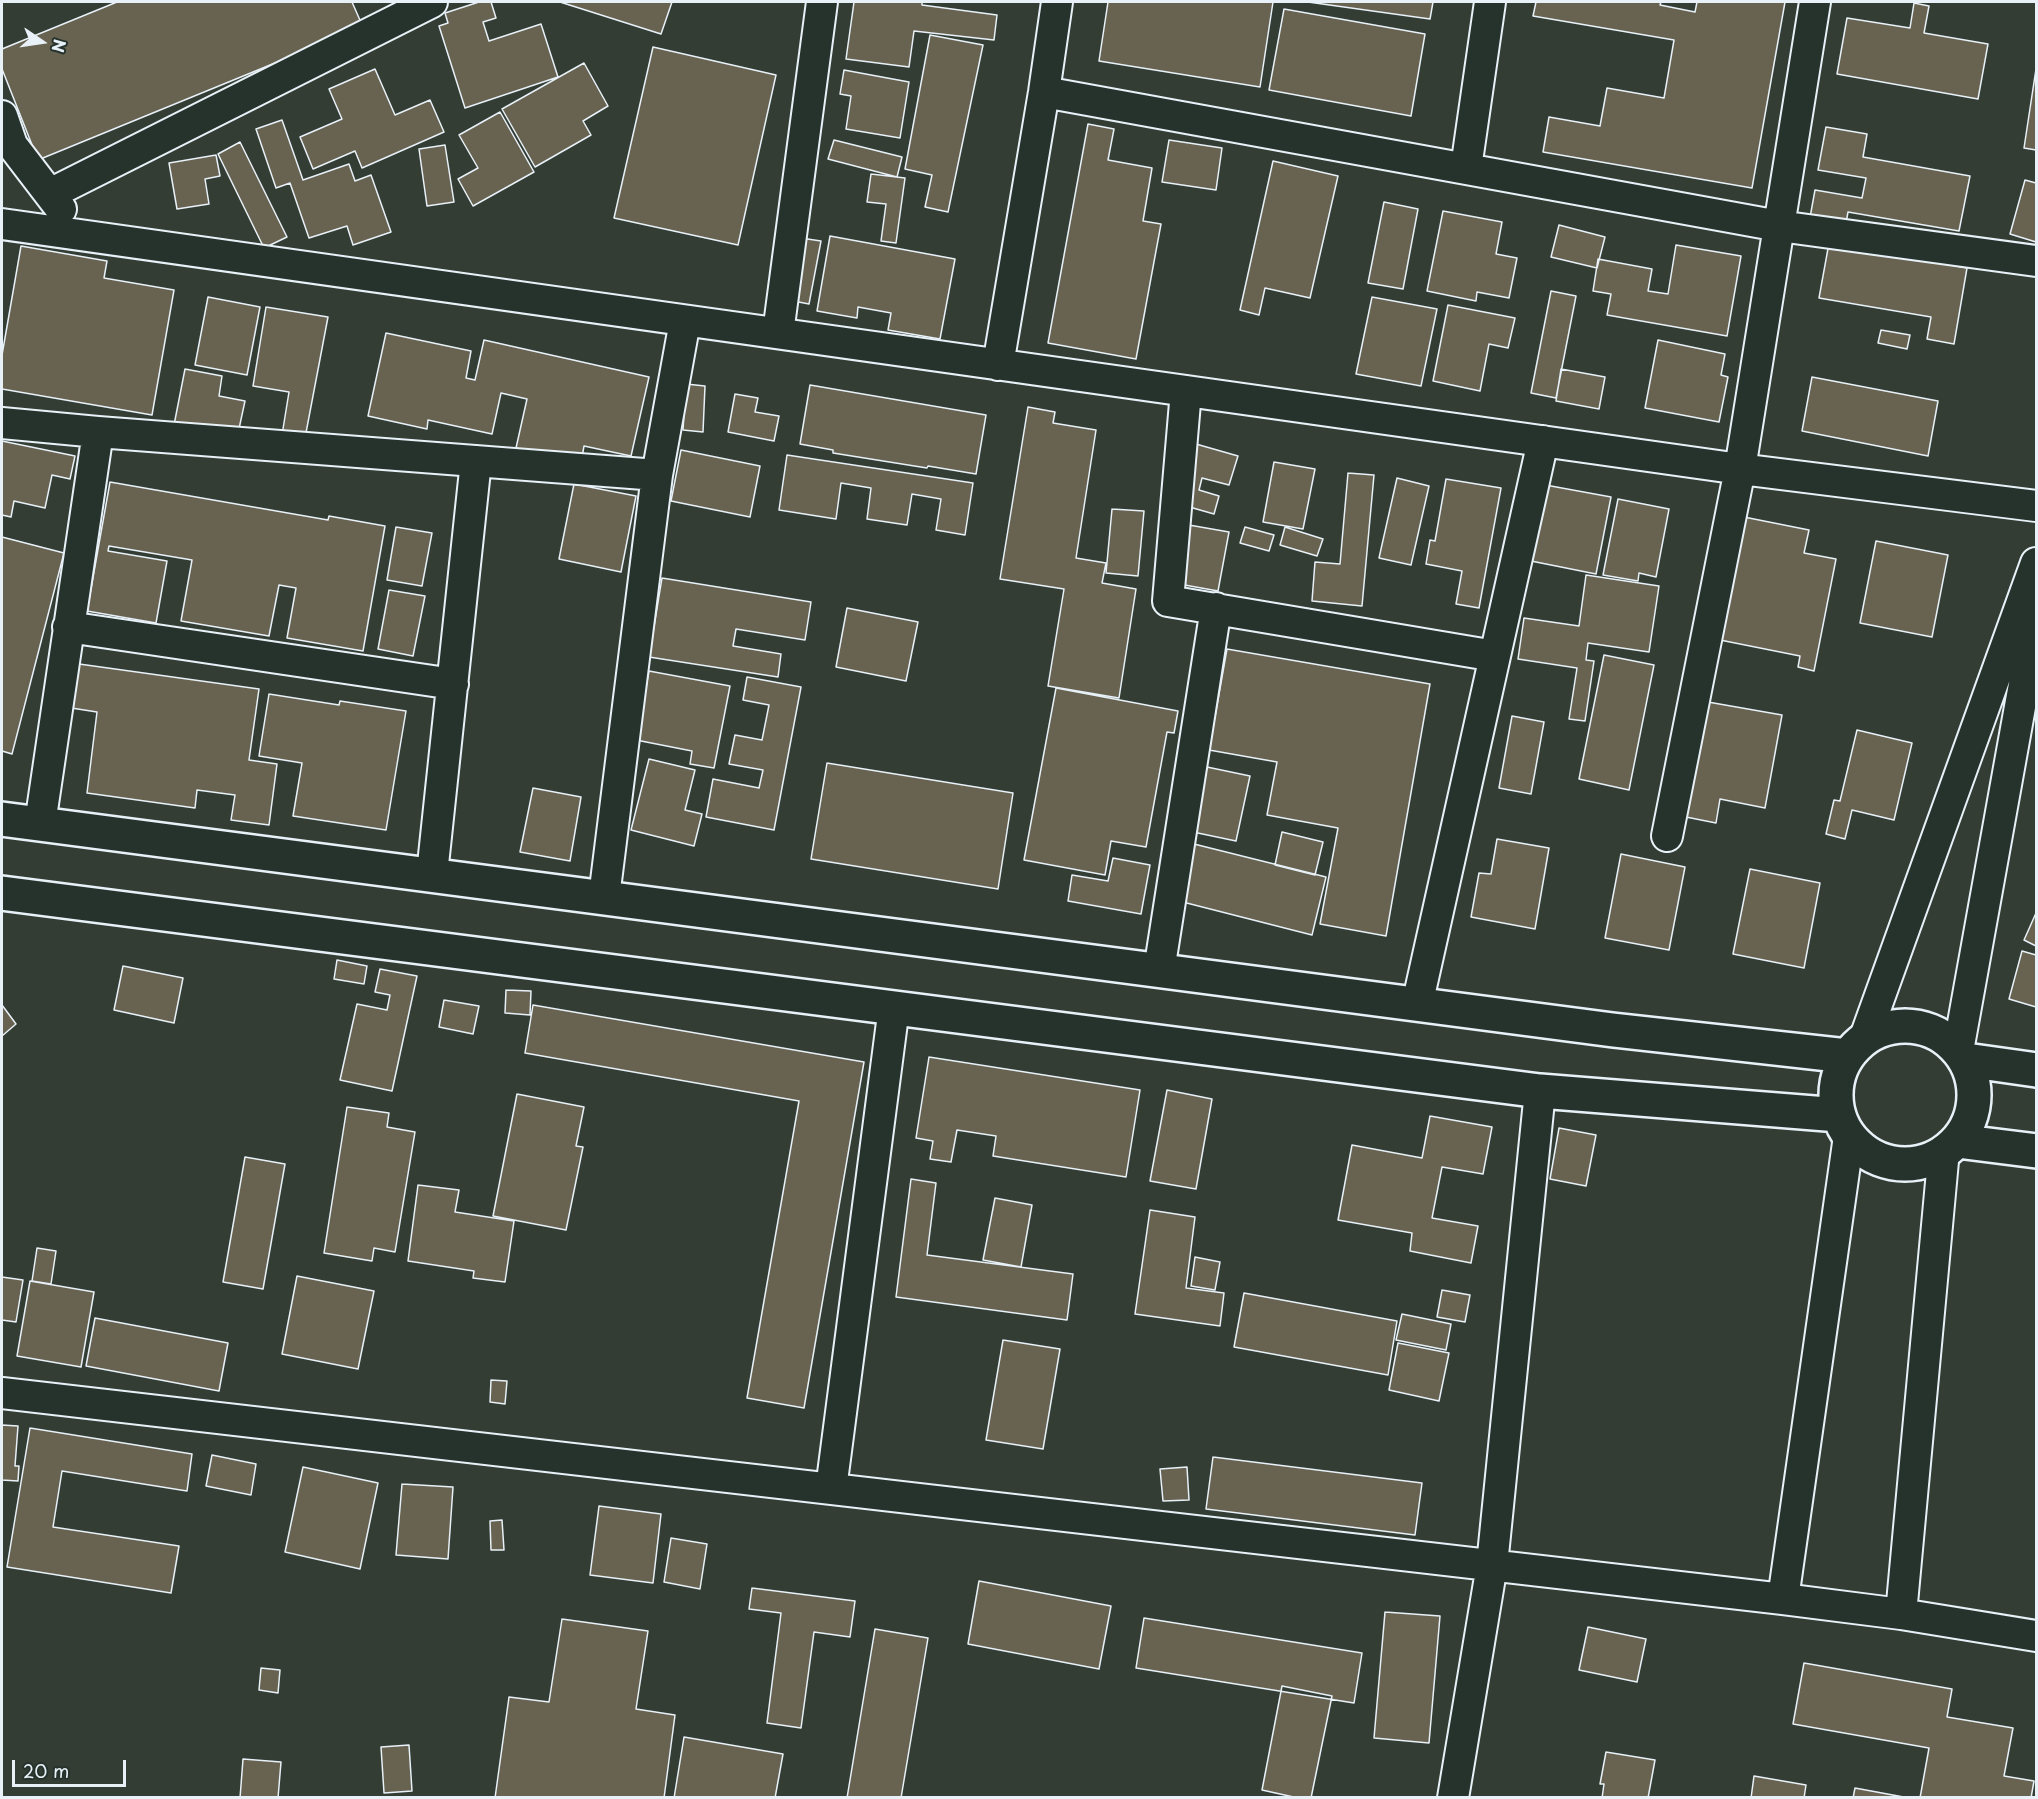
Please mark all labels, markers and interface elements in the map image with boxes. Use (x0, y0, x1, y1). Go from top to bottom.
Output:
north arrow (12, 12, 72, 72)
text: N (46, 37, 73, 55)
scale bar (15, 1748, 129, 1786)
text: 20 m (23, 1757, 69, 1784)

